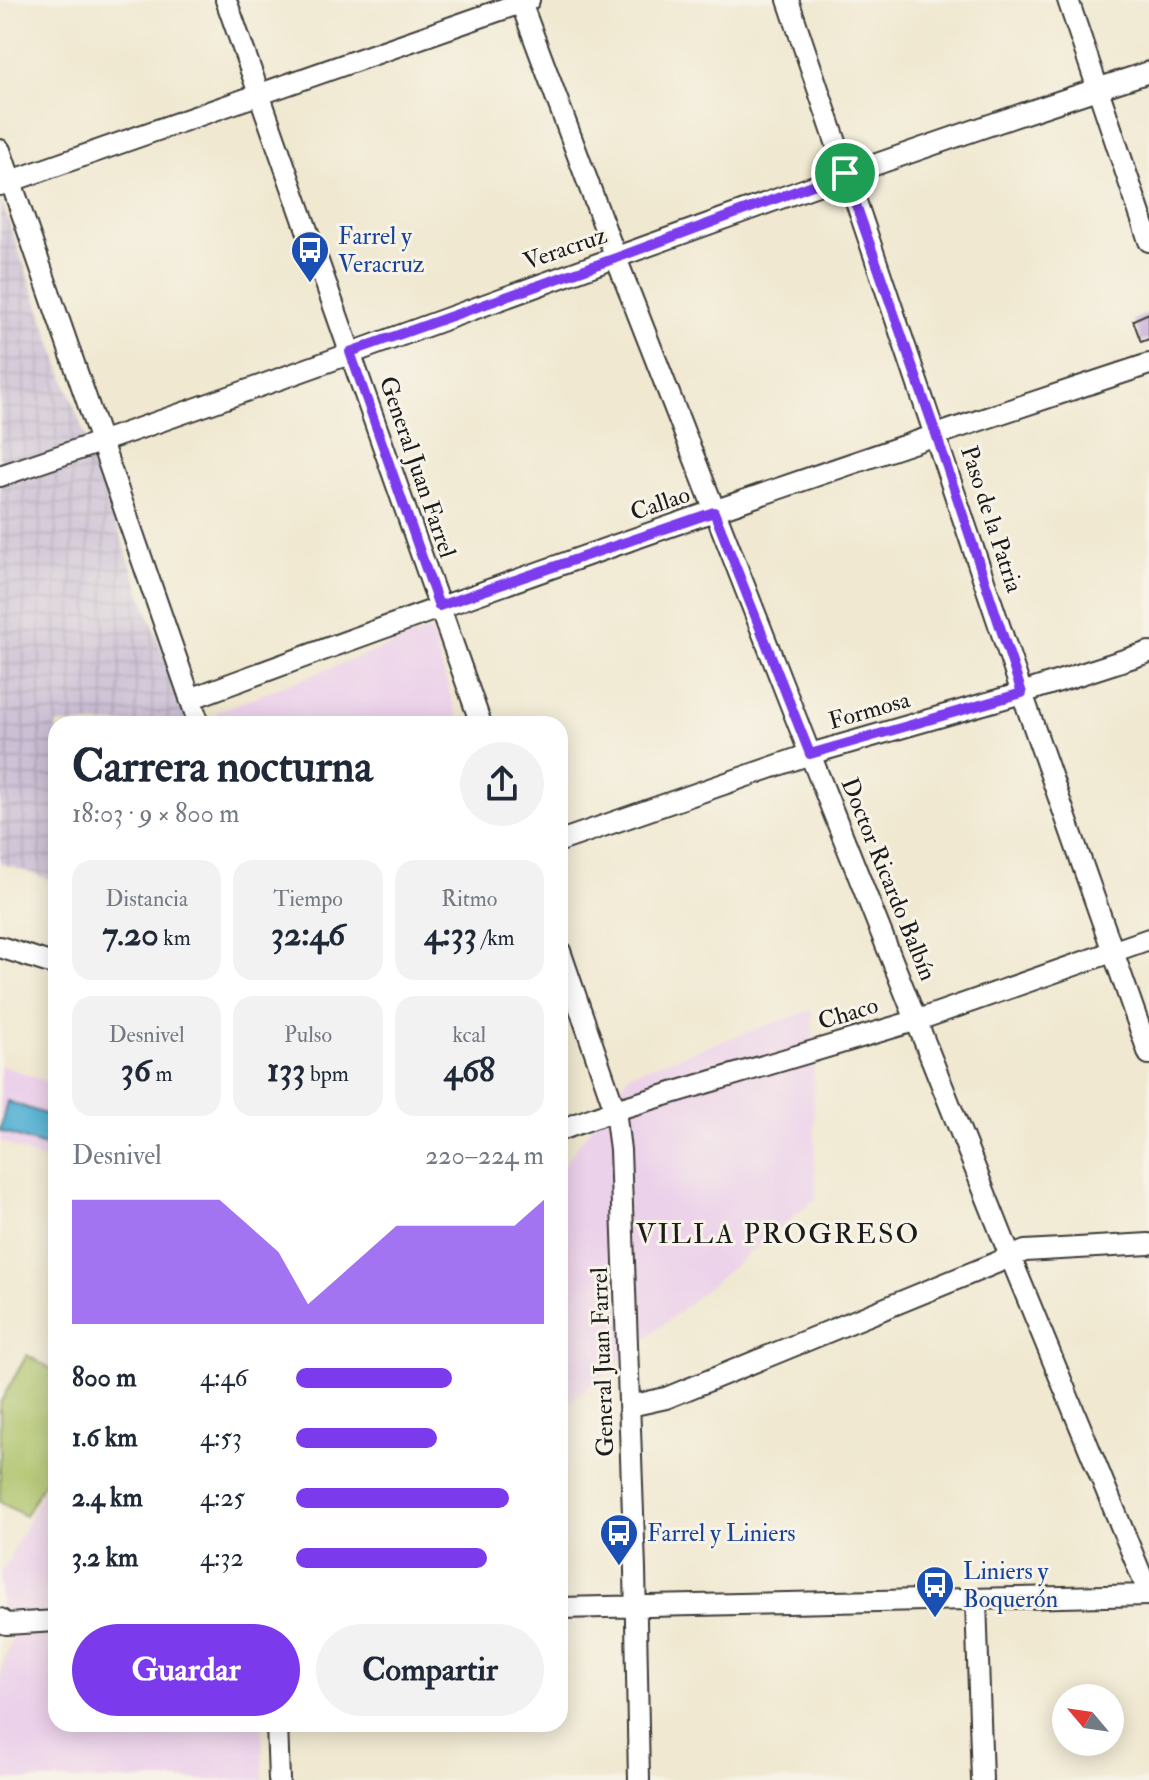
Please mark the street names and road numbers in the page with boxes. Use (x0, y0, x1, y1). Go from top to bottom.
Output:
street label: Veracruz (519, 220, 611, 277)
street label: General Juan Farrel (372, 372, 463, 562)
street label: Paso de la Patria (953, 442, 1030, 598)
street label: Callao (626, 479, 694, 528)
street label: Formosa (825, 684, 914, 737)
street label: Doctor Ricardo Balbín (834, 773, 943, 985)
street label: Chaco (814, 990, 882, 1037)
street label: General Juan Farrel (584, 1267, 621, 1457)

